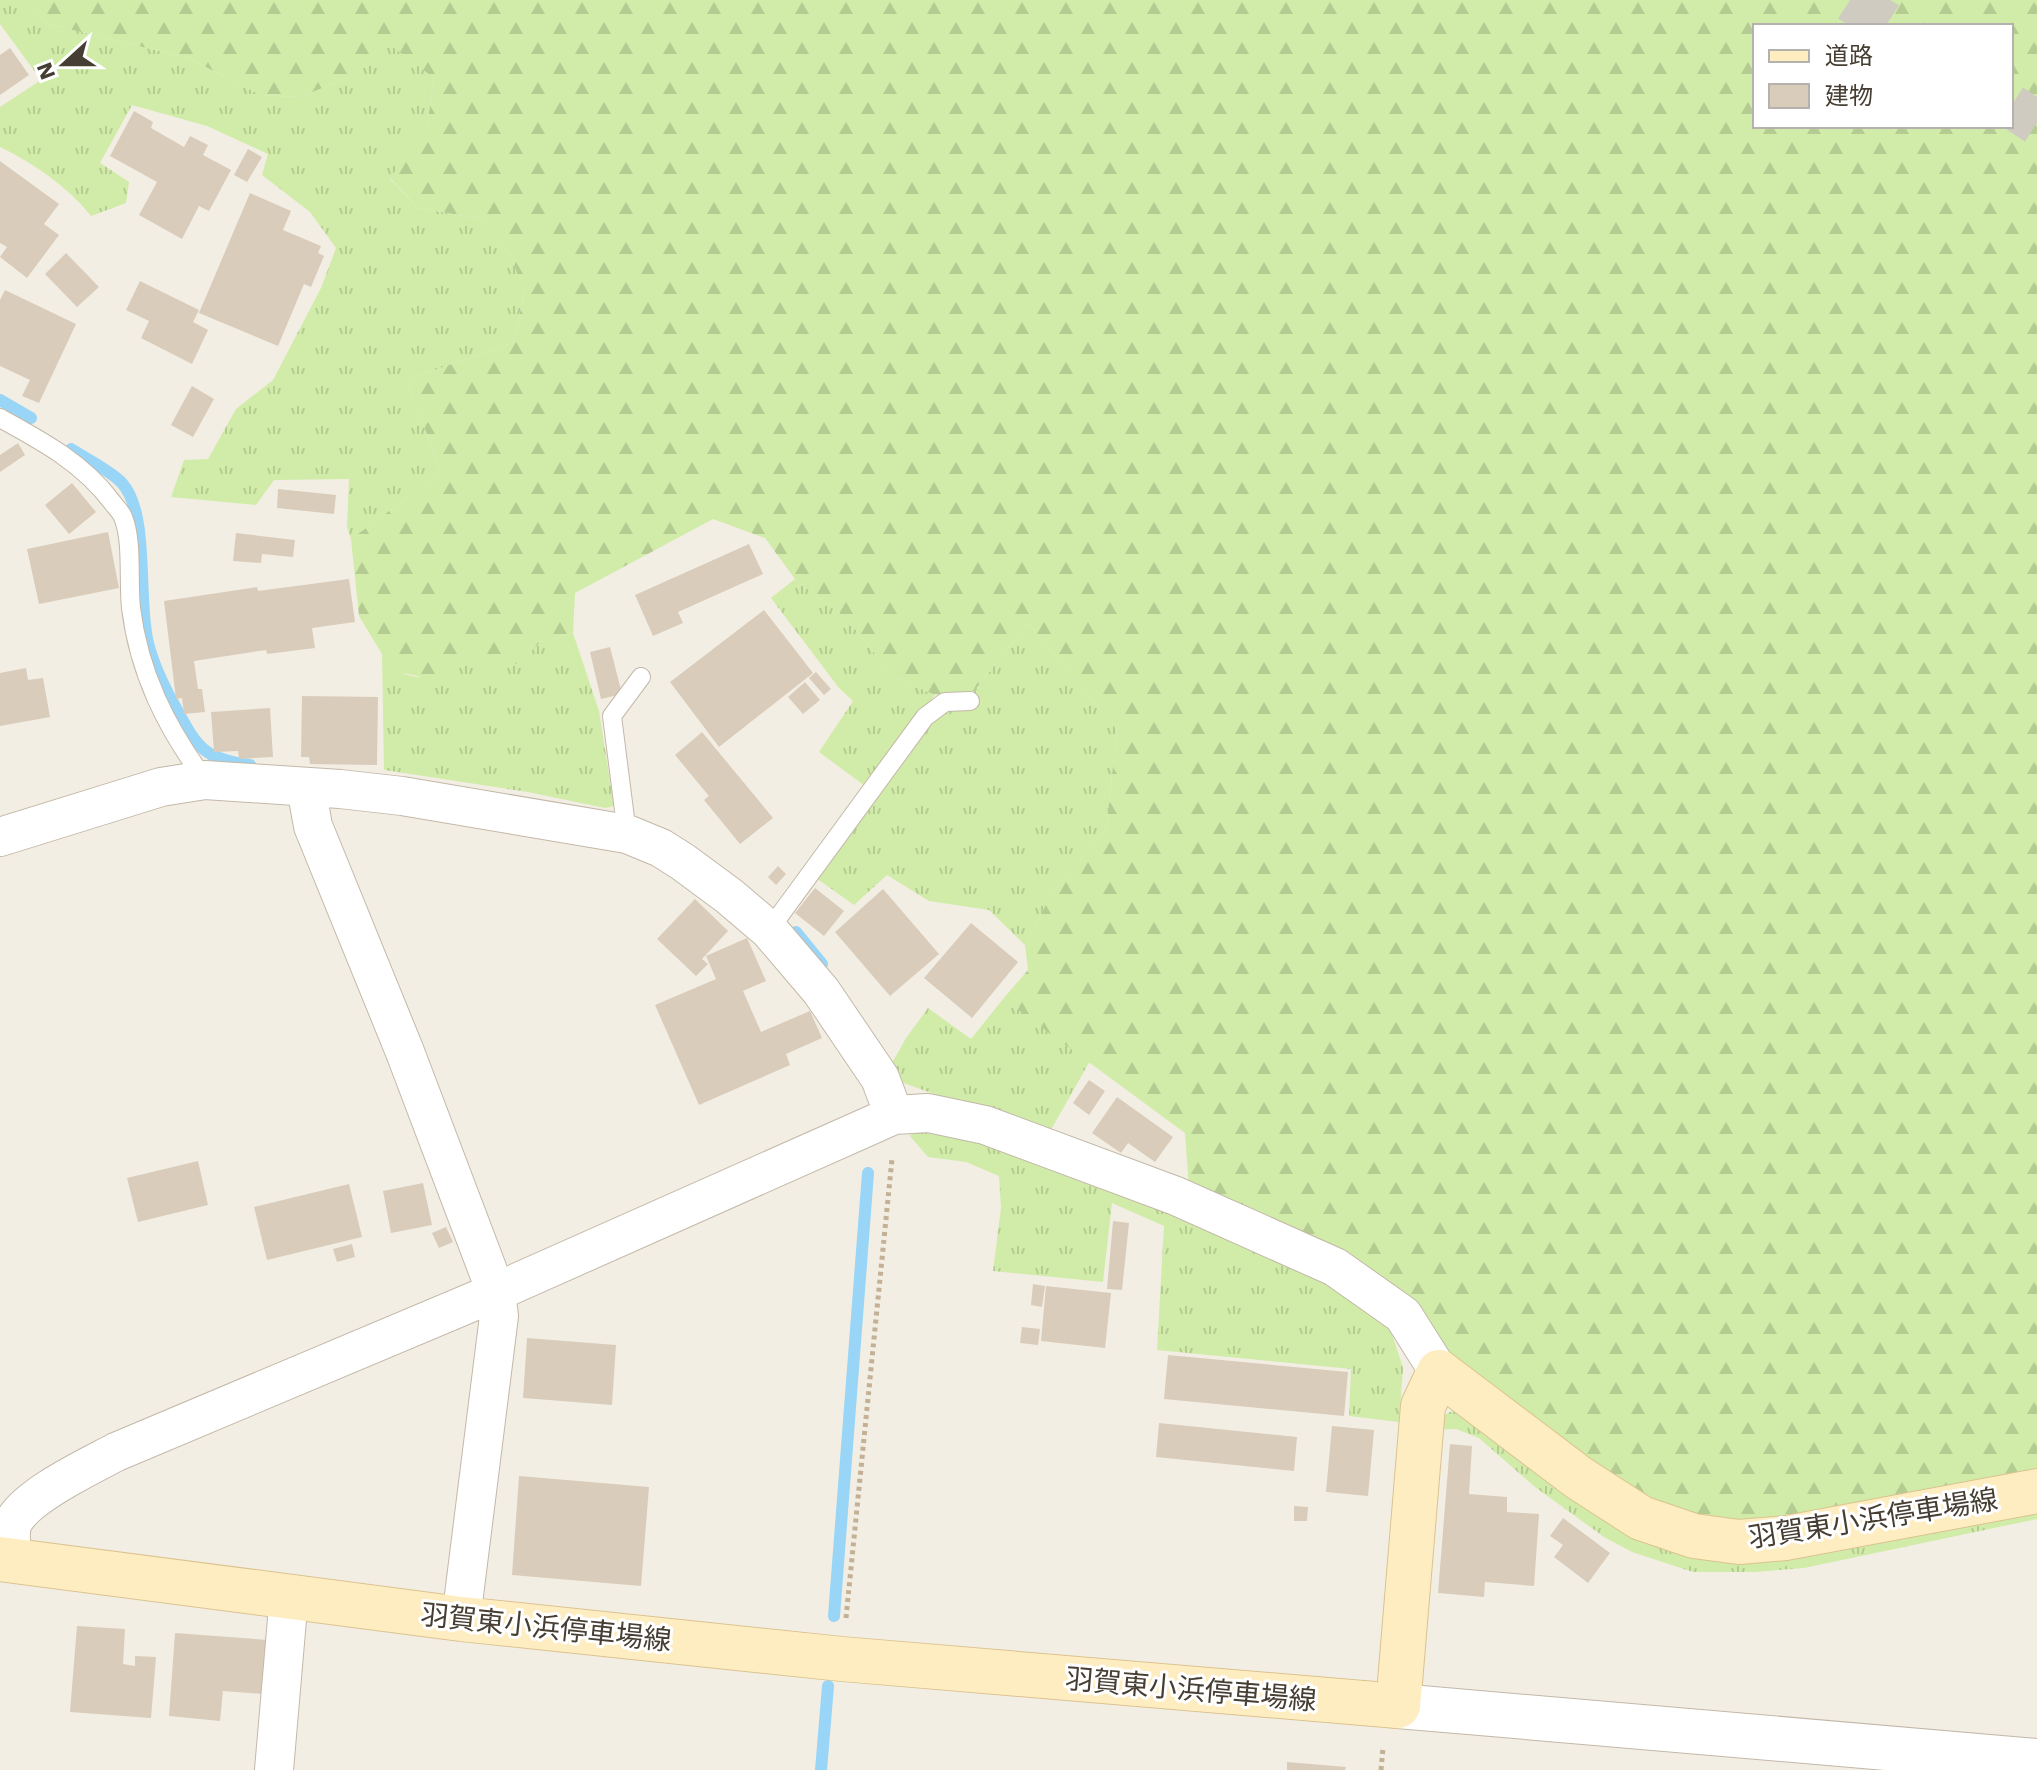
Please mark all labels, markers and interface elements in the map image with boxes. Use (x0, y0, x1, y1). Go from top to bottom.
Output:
north arrow (24, 24, 104, 104)
legend (1753, 24, 2013, 128)
text: 道路 (1825, 42, 1873, 70)
text: N (31, 59, 60, 83)
text: 建物 (1825, 82, 1873, 110)
street label: 羽賀東小浜停車場線 (1746, 1482, 2000, 1555)
street label: 羽賀東小浜停車場線 (419, 1598, 673, 1657)
street label: 羽賀東小浜停車場線 (1064, 1662, 1318, 1717)

